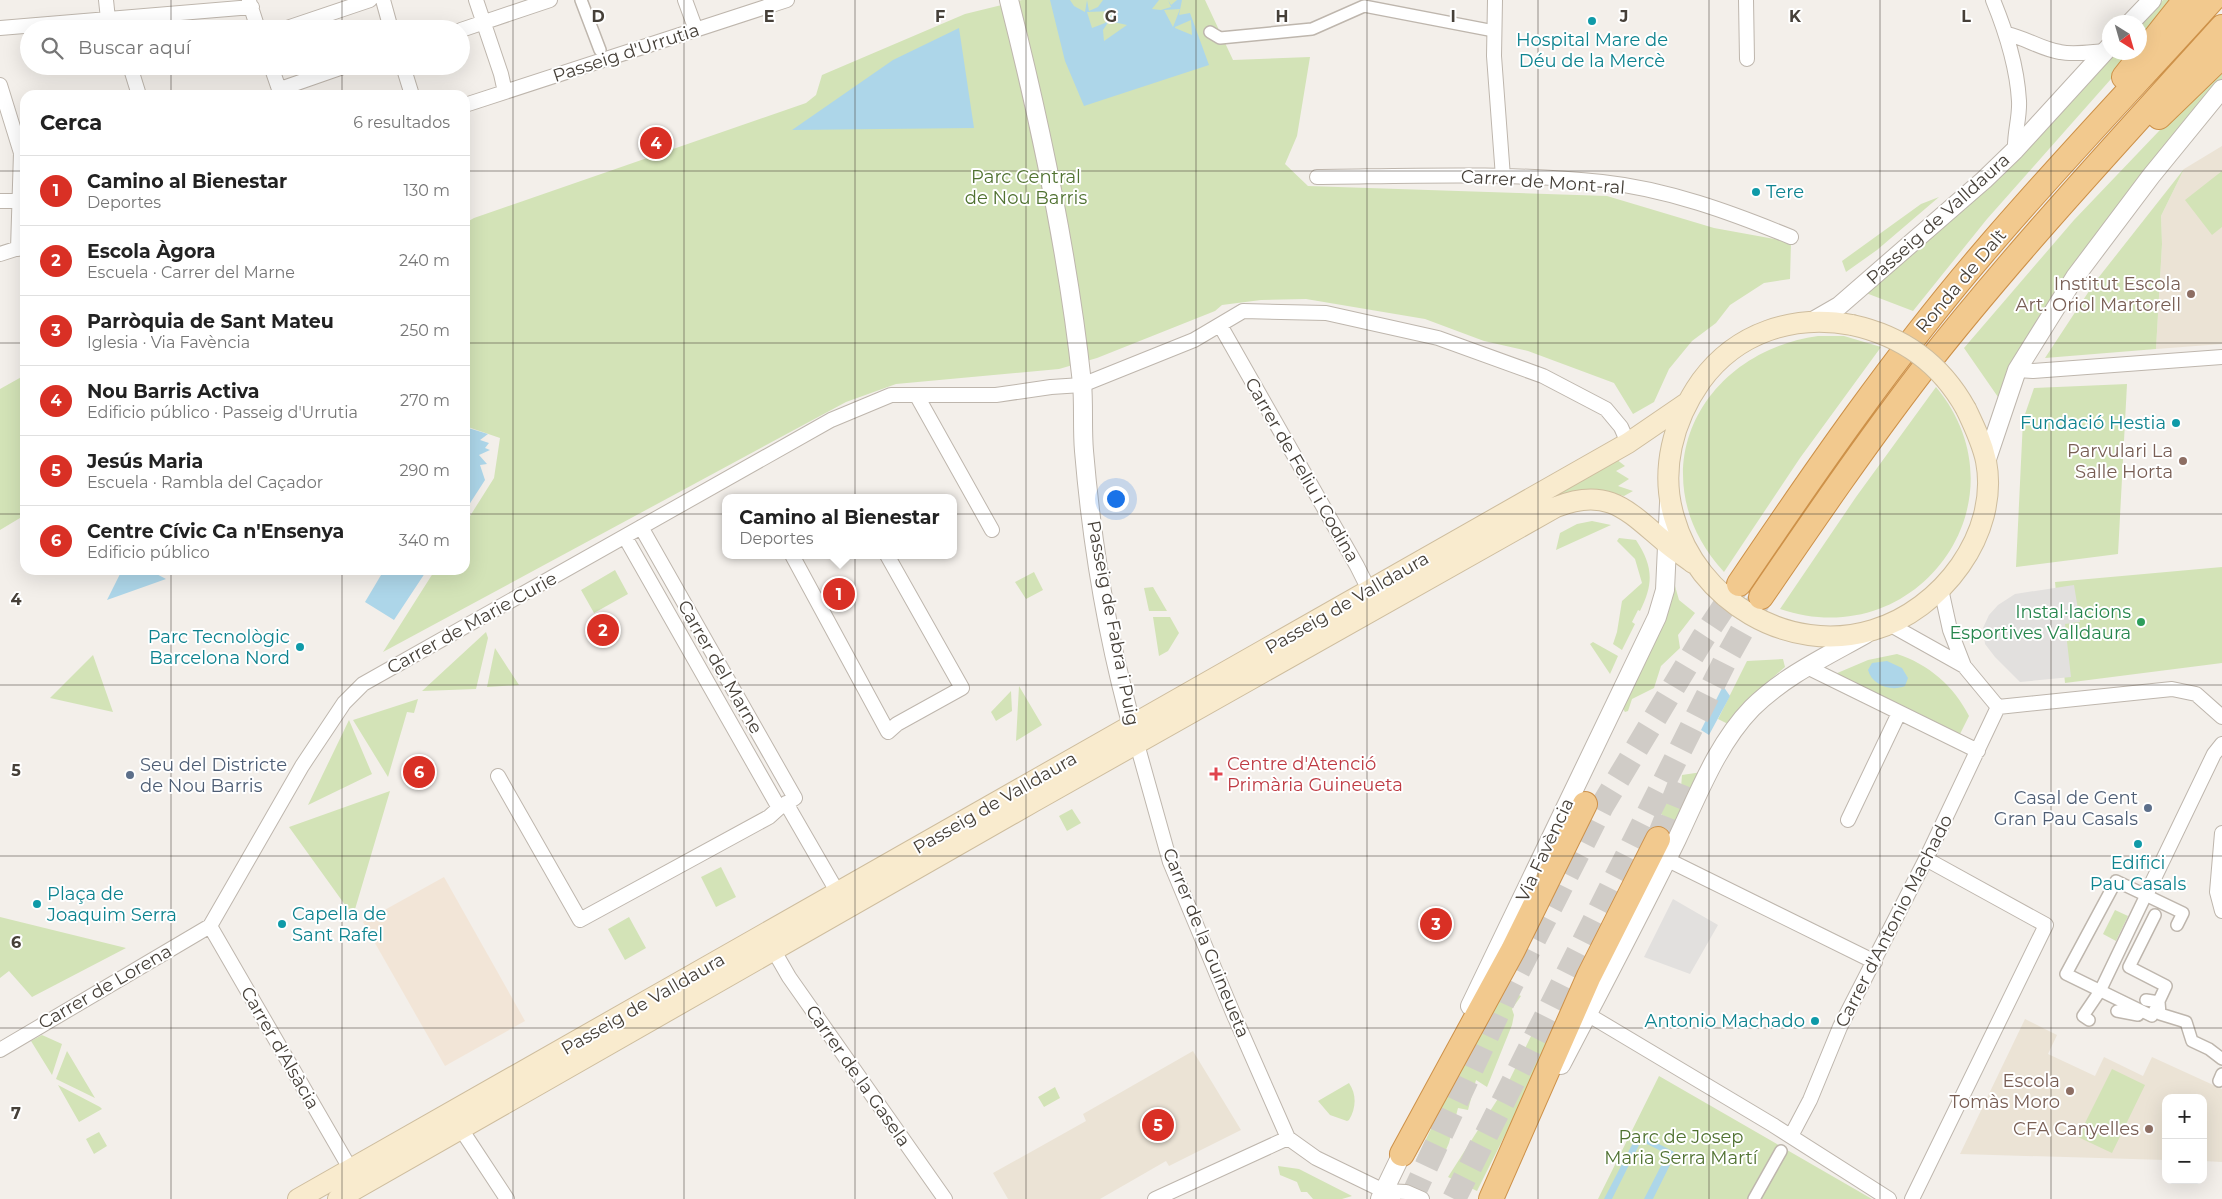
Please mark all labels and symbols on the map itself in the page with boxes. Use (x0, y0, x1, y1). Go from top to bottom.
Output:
text: D (591, 7, 605, 26)
text: E (764, 7, 774, 26)
text: F (935, 7, 945, 26)
text: G (1105, 7, 1117, 26)
text: H (1276, 7, 1288, 26)
text: I (1450, 7, 1456, 26)
text: J (1619, 7, 1628, 26)
text: K (1789, 7, 1802, 26)
text: L (1961, 7, 1971, 26)
marker: Hospital Mare de Déu de la Mercè (1586, 15, 1598, 27)
north arrow (2102, 15, 2147, 60)
street label: Passeig d'Urrutia (550, 19, 702, 87)
place label: Hospital Mare de Déu de la Mercè (1516, 29, 1668, 72)
pin: 4 (640, 124, 672, 162)
street label: Passeig de Valldaura (1862, 149, 2014, 289)
street label: Carrer de Mont-ral (1460, 165, 1626, 199)
park label: Parc Central de Nou Barris (965, 166, 1087, 209)
place label: Tere (1766, 181, 1804, 203)
marker: Tere (1750, 186, 1762, 198)
street label: Ronda de Dalt (1911, 224, 2011, 338)
place label: Institut Escola Art. Oriol Martorell (2016, 273, 2181, 316)
marker: Institut Escola Art. Oriol Martorell (2185, 288, 2197, 300)
street label: Carrer de Feliu i Codina (1240, 374, 1364, 566)
place label: Fundació Hestia (2020, 412, 2166, 434)
marker: Fundació Hestia (2170, 417, 2182, 429)
place label: Parvulari La Salle Horta (2067, 440, 2173, 483)
marker: Parvulari La Salle Horta (2177, 455, 2189, 467)
your location (1103, 486, 1129, 512)
street label: Passeig de Fabra i Puig (1082, 518, 1144, 728)
street label: Passeig de Valldaura (1261, 547, 1433, 659)
street label: Carrer de Marie Curie (383, 567, 561, 679)
pin: 1 (823, 575, 855, 613)
text: 4 (10, 590, 22, 609)
street label: Carrer del Marne (673, 596, 767, 738)
place label: Instal·lacions Esportives Valldaura (1949, 601, 2131, 644)
pin: 2 (587, 611, 619, 649)
marker: Instal·lacions Esportives Valldaura (2135, 616, 2147, 628)
place label: Parc Tecnològic Barcelona Nord (148, 626, 290, 669)
marker: Parc Tecnològic Barcelona Nord (294, 641, 306, 653)
street label: Passeig de Valldaura (909, 747, 1081, 859)
pin: 6 (403, 753, 435, 791)
place label: Centre d'Atenció Primària Guineueta (1227, 753, 1403, 796)
place label: Seu del Districte de Nou Barris (140, 754, 287, 797)
text: 5 (11, 761, 21, 780)
marker: Centre d'Atenció Primària Guineueta (1209, 767, 1223, 781)
marker: Seu del Districte de Nou Barris (124, 769, 136, 781)
place label: Casal de Gent Gran Pau Casals (1994, 787, 2138, 830)
street label: Via Favència (1511, 795, 1579, 905)
marker: Casal de Gent Gran Pau Casals (2142, 802, 2154, 814)
street label: Carrer d'Antonio Machado (1831, 811, 1957, 1031)
marker: Edifici Pau Casals (2132, 838, 2144, 850)
street label: Carrer de la Guineueta (1158, 845, 1254, 1041)
place label: Edifici Pau Casals (2090, 852, 2186, 895)
place label: Plaça de Joaquim Serra (46, 883, 177, 926)
marker: Plaça de Joaquim Serra (31, 898, 43, 910)
place label: Capella de Sant Rafel (292, 903, 387, 946)
pin: 3 (1420, 905, 1452, 943)
marker: Capella de Sant Rafel (276, 918, 288, 930)
text: 6 (11, 933, 21, 952)
street label: Carrer de Lorena (34, 940, 176, 1034)
street label: Passeig de Valldaura (557, 948, 729, 1060)
street label: Carrer d'Alsàcia (236, 983, 324, 1113)
street label: Carrer de la Gasela (801, 1001, 915, 1151)
place label: Antonio Machado (1645, 1010, 1805, 1032)
marker: Antonio Machado (1809, 1015, 1821, 1027)
place label: Escola Tomàs Moro (1949, 1070, 2060, 1113)
marker: Escola Tomàs Moro (2064, 1085, 2076, 1097)
text: 7 (11, 1104, 21, 1123)
pin: 5 (1142, 1106, 1174, 1144)
place label: CFA Canyelles (2013, 1118, 2139, 1140)
marker: CFA Canyelles (2143, 1123, 2155, 1135)
park label: Parc de Josep Maria Serra Martí (1604, 1126, 1759, 1169)

